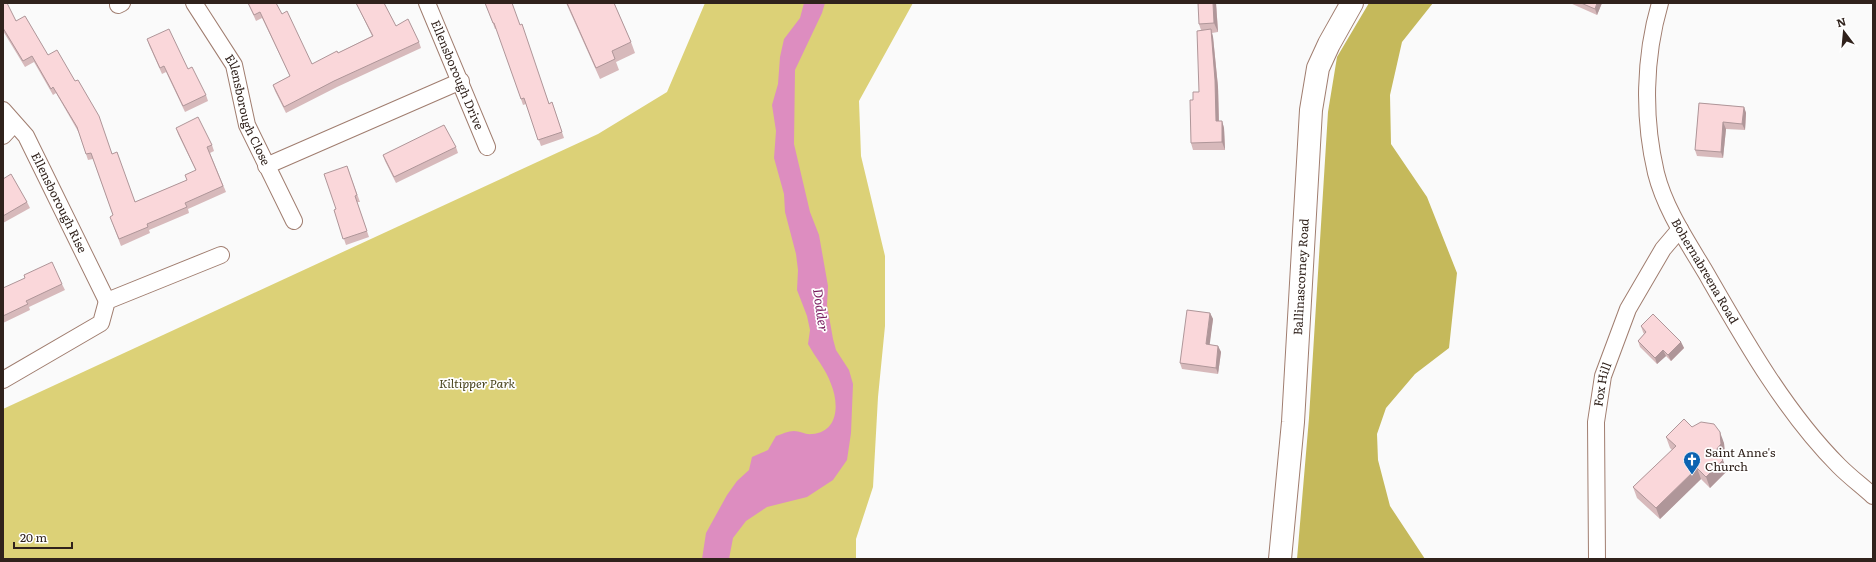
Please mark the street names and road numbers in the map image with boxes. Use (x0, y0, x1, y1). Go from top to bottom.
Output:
street label: Ellensborough Drive (427, 17, 489, 132)
street label: Ellensborough Close (221, 50, 275, 168)
street label: Ellensborough Rise (27, 149, 92, 256)
street label: Bohernabreena Road (1668, 215, 1744, 327)
street label: Ballinascorney Road (1288, 217, 1313, 336)
street label: Fox Hill (1588, 359, 1615, 408)

